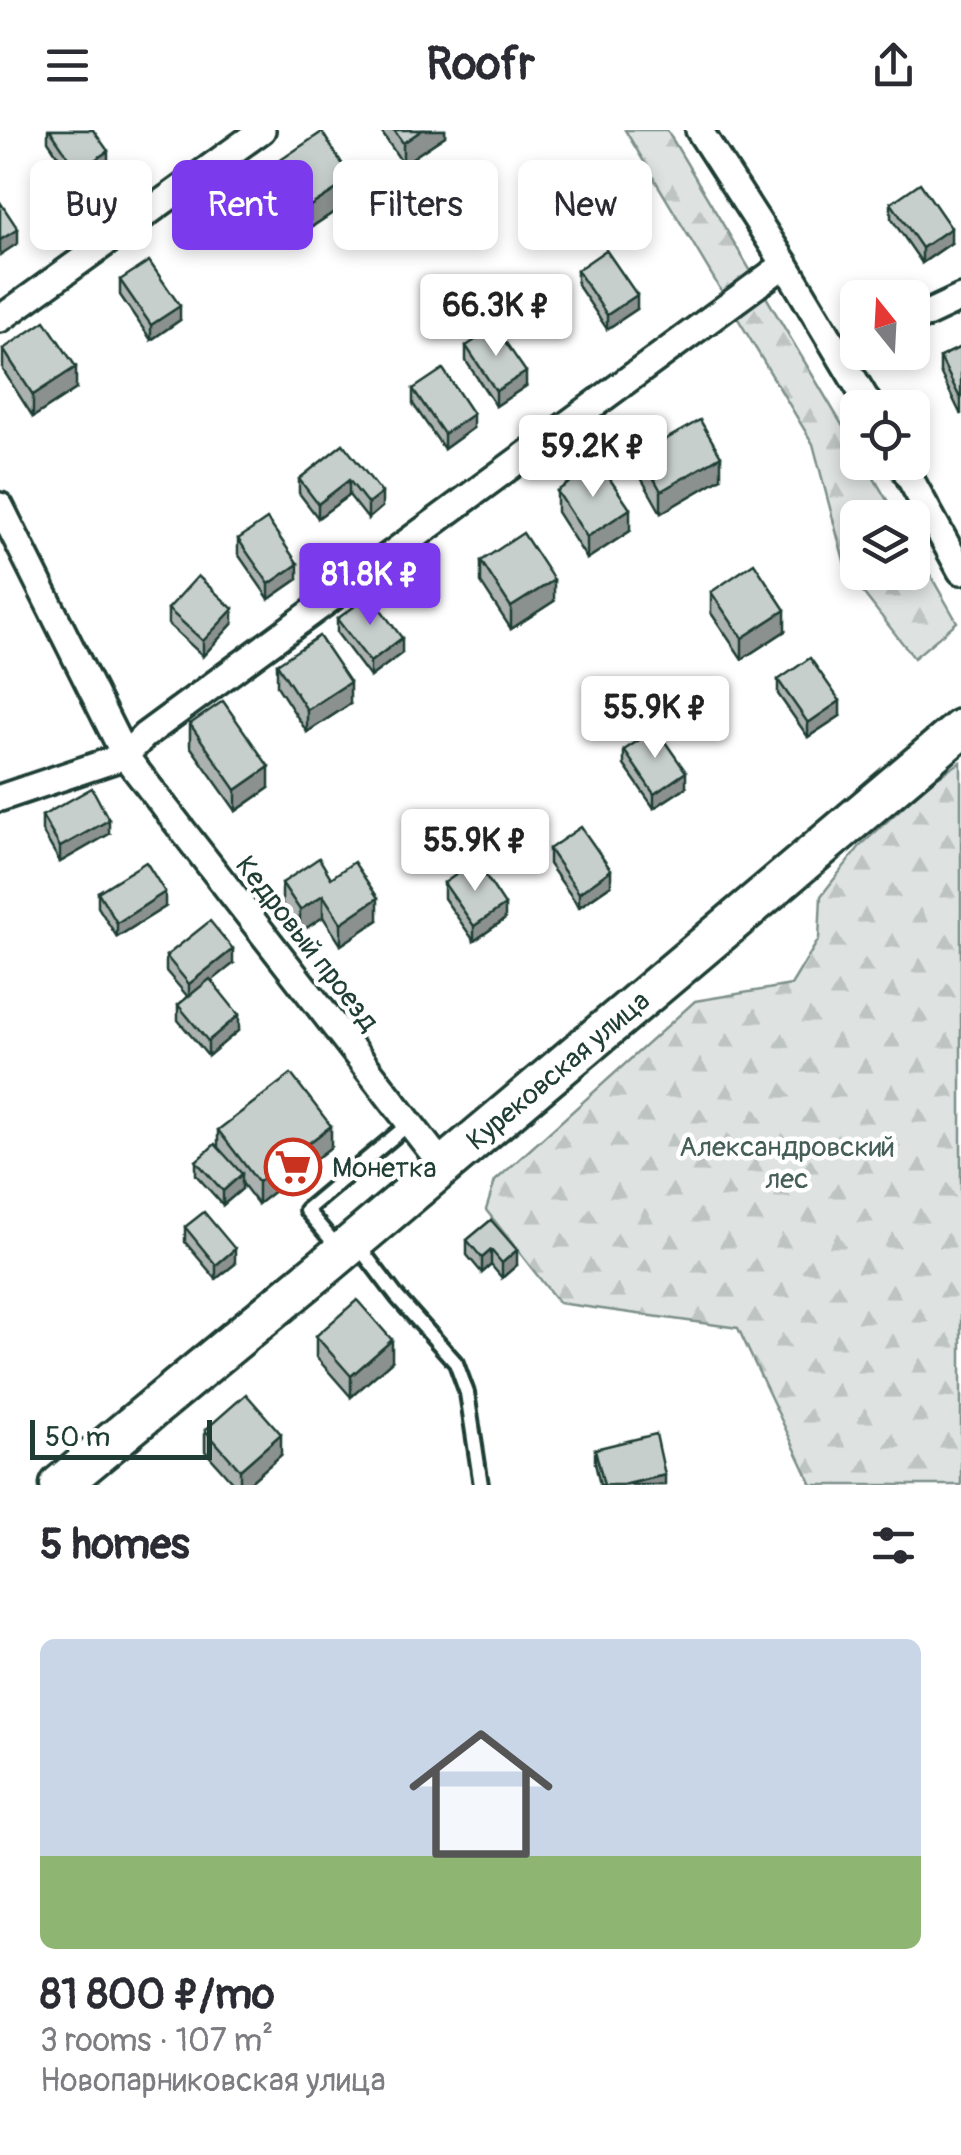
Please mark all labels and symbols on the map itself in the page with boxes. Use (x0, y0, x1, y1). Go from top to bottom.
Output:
pin: 66.3K ₽ (404, 274, 588, 359)
north arrow (840, 280, 930, 370)
pin: 59.2K ₽ (501, 415, 685, 500)
pin: 81.8K ₽ (278, 543, 462, 628)
pin: 55.9K ₽ (563, 676, 747, 761)
pin: 55.9K ₽ (383, 809, 567, 894)
street label: Кедровый проезд (228, 849, 386, 1039)
street label: Курековская улица (460, 984, 657, 1158)
park label: Александровский лес (679, 1130, 895, 1197)
supermarket icon: Монетка (263, 1137, 323, 1197)
place label: Монетка (332, 1151, 436, 1186)
scale bar (30, 1415, 212, 1460)

